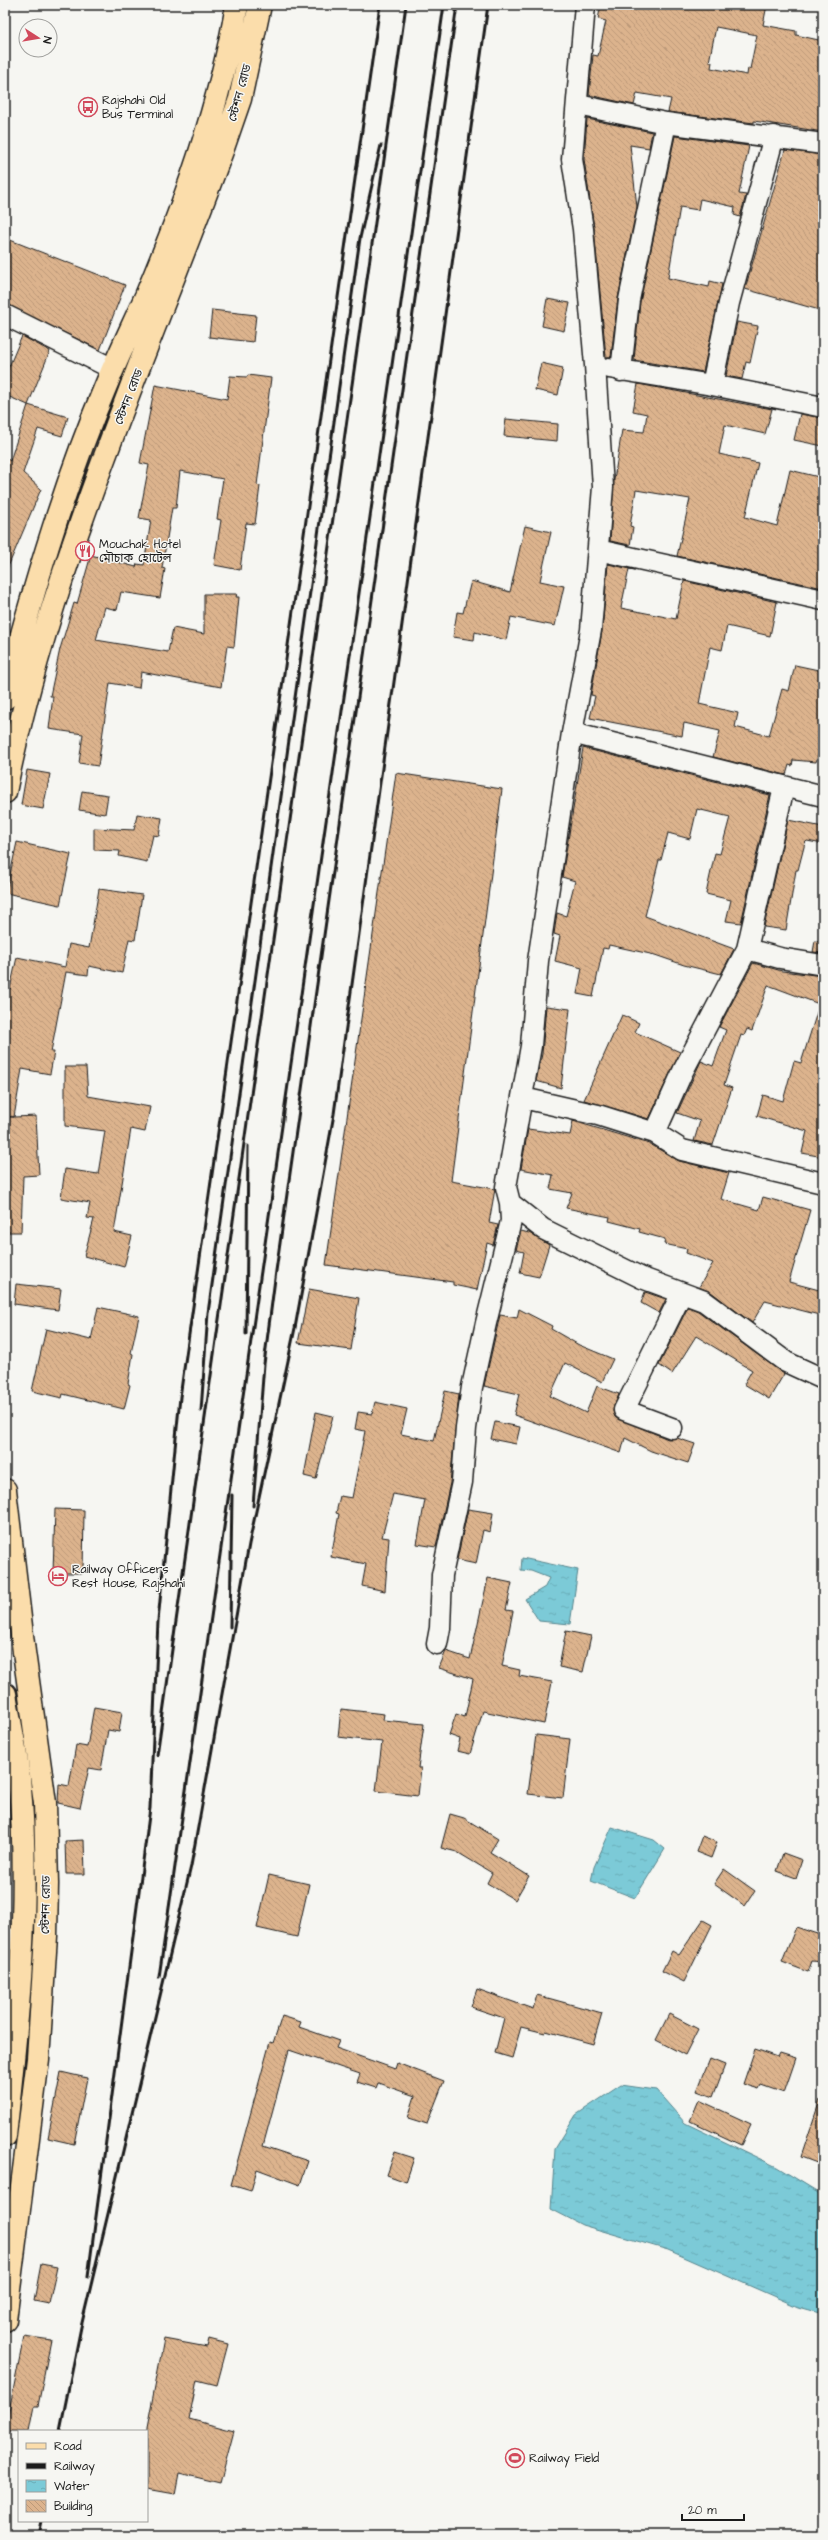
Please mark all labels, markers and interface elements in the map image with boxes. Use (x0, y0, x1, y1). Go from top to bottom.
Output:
north arrow (18, 18, 58, 58)
text: N (39, 35, 55, 45)
street label: স্টেশন রোড (224, 62, 256, 123)
place label: Rajshahi Old Bus Terminal (102, 92, 173, 123)
bus stop icon: Rajshahi Old Bus Terminal (77, 96, 99, 118)
street label: স্টেশন রোড (111, 366, 148, 427)
place label: Mouchak Hotel মৌচাক হোটেল (99, 536, 181, 567)
restaurant icon: Mouchak Hotel মৌচাক হোটেল (74, 540, 96, 562)
place label: Railway Officers Rest House, Rajshahi (72, 1561, 185, 1592)
hotel icon: Railway Officers Rest House, Rajshahi (47, 1565, 69, 1587)
street label: স্টেশন রোড (37, 1875, 55, 1934)
legend (18, 2430, 148, 2522)
text: Road (54, 2438, 82, 2455)
sports icon: Railway Field (504, 2447, 526, 2469)
place label: Railway Field (529, 2450, 599, 2468)
text: Railway (54, 2458, 95, 2476)
text: Water (54, 2478, 90, 2495)
scale bar (682, 2496, 744, 2522)
text: Building (54, 2498, 92, 2516)
text: 20 m (688, 2502, 717, 2519)

